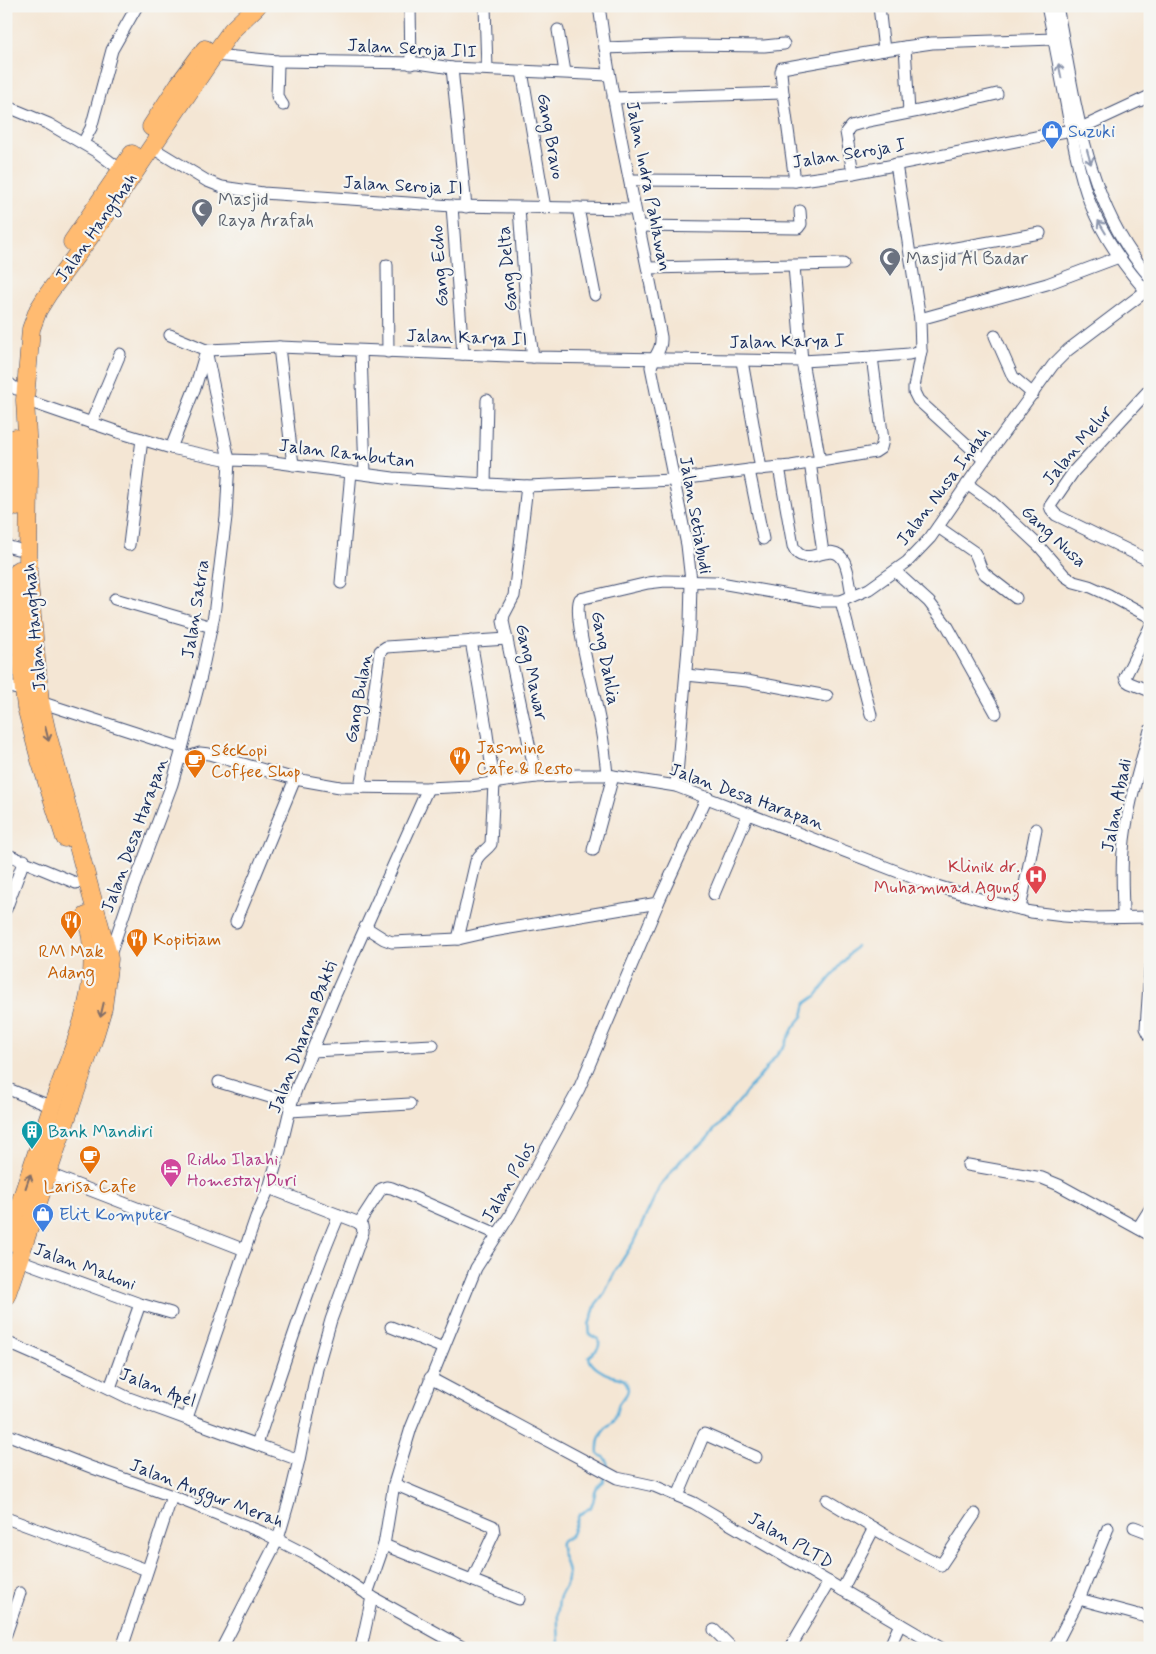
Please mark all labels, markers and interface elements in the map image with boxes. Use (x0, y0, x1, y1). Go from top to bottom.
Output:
street label: Jalan Seroja III (347, 34, 477, 64)
one-way arrow (1054, 63, 1064, 79)
street label: Gang Bravo (530, 91, 569, 181)
street label: Jalan Indra Pahlawan (620, 99, 676, 273)
shop icon: Suzuki (1040, 119, 1064, 150)
place label: Suzuki (1068, 120, 1115, 144)
street label: Jalan Seroja I (791, 133, 908, 175)
one-way arrow (1084, 148, 1094, 164)
street label: Jalan Hangtuah (50, 168, 144, 288)
street label: Jalan Seroja II (342, 171, 464, 201)
place label: Masjid Raya Arafah (218, 188, 314, 233)
mosque icon: Masjid Raya Arafah (190, 197, 214, 228)
one-way arrow (1097, 220, 1107, 234)
street label: Gang Echo (425, 224, 456, 308)
street label: Gang Delta (492, 225, 525, 313)
mosque icon: Masjid Al Badar (878, 246, 902, 277)
place label: Masjid Al Badar (906, 247, 1029, 271)
street label: Jalan Karya II (406, 324, 528, 352)
street label: Jalan Karya I (729, 329, 845, 355)
street label: Jalan Melur (1037, 400, 1119, 491)
street label: Jalan Nusa Indah (891, 422, 996, 551)
street label: Jalan Rambutan (277, 434, 416, 474)
street label: Jalan Setiabudi (673, 454, 717, 576)
street label: Gang Nusa (1015, 500, 1091, 574)
street label: Jalan Satria (176, 558, 216, 660)
street label: Jalan Hangtuah (17, 562, 54, 692)
street label: Gang Dahlia (584, 609, 625, 707)
street label: Gang Mawar (508, 622, 553, 723)
street label: Gang Bulan (339, 651, 380, 745)
one-way arrow (43, 725, 52, 741)
place label: Jasmine Cafe & Resto (476, 736, 573, 781)
place label: SécKopi Coffee Shop (211, 739, 301, 784)
restaurant icon: Jasmine Cafe & Resto (448, 745, 472, 776)
cafe icon: SécKopi Coffee Shop (183, 748, 207, 779)
street label: Jalan Desa Harapan (96, 754, 174, 916)
street label: Jalan Abadi (1096, 756, 1138, 854)
street label: Jalan Desa Harapan (666, 758, 828, 836)
place label: Klinik dr. Muhammad Agung (874, 855, 1020, 902)
hospital icon: Klinik dr. Muhammad Agung (1024, 864, 1048, 895)
restaurant icon: RM Mak Adang (59, 909, 83, 940)
restaurant icon: Kopitiam (125, 927, 149, 958)
place label: Kopitiam (153, 928, 221, 952)
place label: RM Mak Adang (38, 940, 104, 986)
street label: Jalan Dharma Bakti (263, 957, 343, 1117)
one-way arrow (97, 1001, 106, 1017)
building icon: Bank Mandiri (20, 1119, 44, 1150)
place label: Bank Mandiri (48, 1120, 153, 1144)
street label: Jalan Polos (476, 1138, 541, 1227)
cafe icon: Larisa Cafe (78, 1144, 102, 1175)
place label: Ridho Ilaahi Homestay Duri (187, 1148, 297, 1193)
hotel icon: Ridho Ilaahi Homestay Duri (159, 1157, 183, 1188)
one-way arrow (24, 1174, 33, 1189)
place label: Larisa Cafe (44, 1175, 136, 1199)
shop icon: Elit Komputer (31, 1202, 55, 1233)
place label: Elit Komputer (59, 1203, 172, 1227)
street label: Jalan Mahoni (30, 1237, 139, 1297)
street label: Jalan Apel (115, 1362, 199, 1414)
street label: Jalan Anggur Merah (125, 1453, 287, 1536)
street label: Jalan PLTD (743, 1507, 838, 1575)

